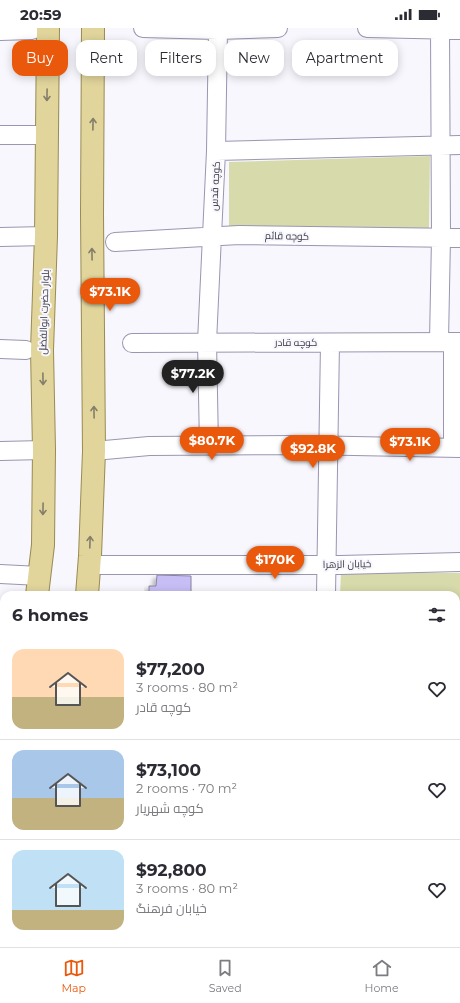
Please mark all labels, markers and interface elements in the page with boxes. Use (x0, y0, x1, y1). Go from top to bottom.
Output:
text: 20:59 (20, 5, 61, 24)
chip: Buy (12, 40, 68, 76)
chip: Rent (76, 40, 137, 76)
chip: Filters (145, 40, 216, 76)
chip: New (224, 40, 284, 76)
chip: Apartment (292, 40, 398, 76)
one-way arrow (44, 88, 51, 101)
one-way arrow (89, 118, 97, 131)
street label: کوچه قدس (207, 161, 223, 211)
street label: کوچه قائم (265, 229, 309, 244)
one-way arrow (88, 248, 96, 261)
street label: بلوار حضرت ابوالفضل (36, 269, 52, 355)
pin: $73.1K (77, 278, 143, 312)
text: $73.1K (89, 283, 131, 299)
street label: کوچه قادر (274, 336, 317, 349)
pin: $77.2K (160, 360, 226, 394)
text: $77.2K (171, 365, 215, 381)
one-way arrow (39, 372, 46, 385)
one-way arrow (90, 406, 98, 419)
pin: $80.7K (179, 427, 245, 461)
pin: $73.1K (377, 428, 443, 462)
text: $80.7K (189, 432, 235, 448)
text: $73.1K (389, 433, 431, 449)
pin: $92.8K (280, 435, 346, 469)
text: $92.8K (290, 440, 336, 456)
one-way arrow (39, 502, 47, 515)
one-way arrow (87, 536, 94, 549)
pin: $170K (247, 546, 303, 580)
text: $170K (255, 551, 295, 567)
street label: خیابان الزهرا (323, 557, 371, 571)
icon: filters (426, 604, 448, 626)
text: 6 homes (12, 605, 88, 625)
text: $77,200 (136, 659, 205, 679)
icon: home (44, 665, 92, 713)
icon: heart (426, 678, 448, 700)
text: 3 rooms · 80 m² (136, 679, 238, 695)
text: کوچه قادر (136, 699, 191, 715)
text: $73,100 (136, 760, 201, 780)
icon: home (44, 766, 92, 814)
icon: heart (426, 779, 448, 801)
text: 2 rooms · 70 m² (136, 780, 237, 796)
text: کوچه شهریار (136, 800, 204, 816)
text: $92,800 (136, 860, 207, 880)
icon: home (44, 866, 92, 914)
icon: heart (426, 879, 448, 901)
text: 3 rooms · 80 m² (136, 880, 238, 896)
text: خیابان فرهنگ (136, 900, 207, 916)
tab: Map (61, 957, 86, 995)
tab: Saved (209, 957, 242, 995)
tab: Home (364, 957, 399, 995)

